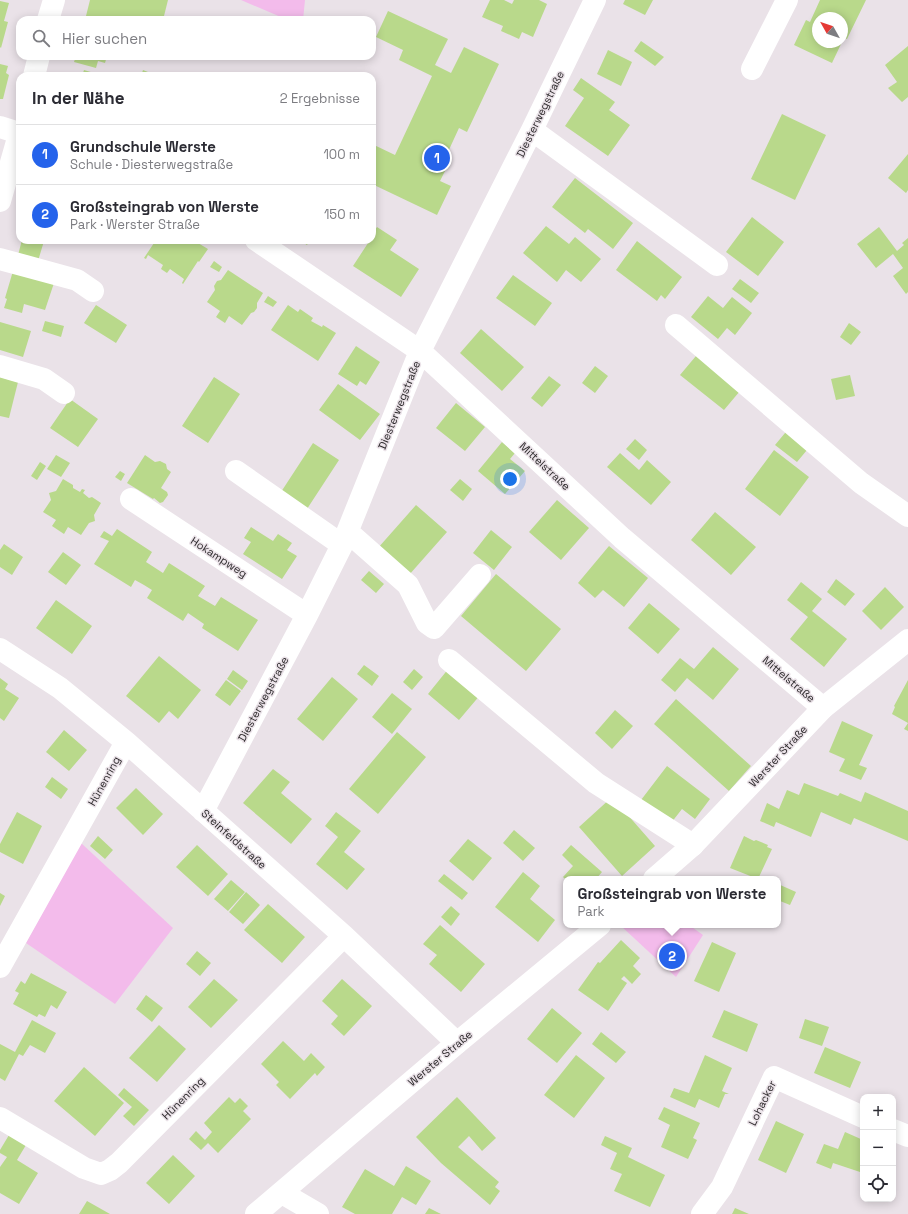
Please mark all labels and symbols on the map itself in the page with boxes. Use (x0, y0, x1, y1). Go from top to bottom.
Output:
north arrow (812, 12, 848, 48)
street label: Diesterwegstraße (513, 69, 567, 159)
pin: 1 (424, 143, 450, 173)
street label: Diesterwegstraße (375, 359, 423, 451)
street label: Mittelstraße (517, 439, 573, 493)
your location (500, 469, 520, 489)
street label: Hokampweg (188, 533, 250, 581)
street label: Mittelstraße (760, 653, 818, 705)
street label: Diesterwegstraße (235, 654, 291, 744)
street label: Werster Straße (746, 722, 810, 790)
street label: Hünenring (85, 754, 123, 808)
street label: Steinfeldstraße (199, 806, 269, 872)
pin: 2 (659, 941, 685, 971)
street label: Werster Straße (405, 1027, 475, 1089)
street label: Hünenring (159, 1074, 207, 1122)
street label: Lohacker (745, 1078, 779, 1128)

